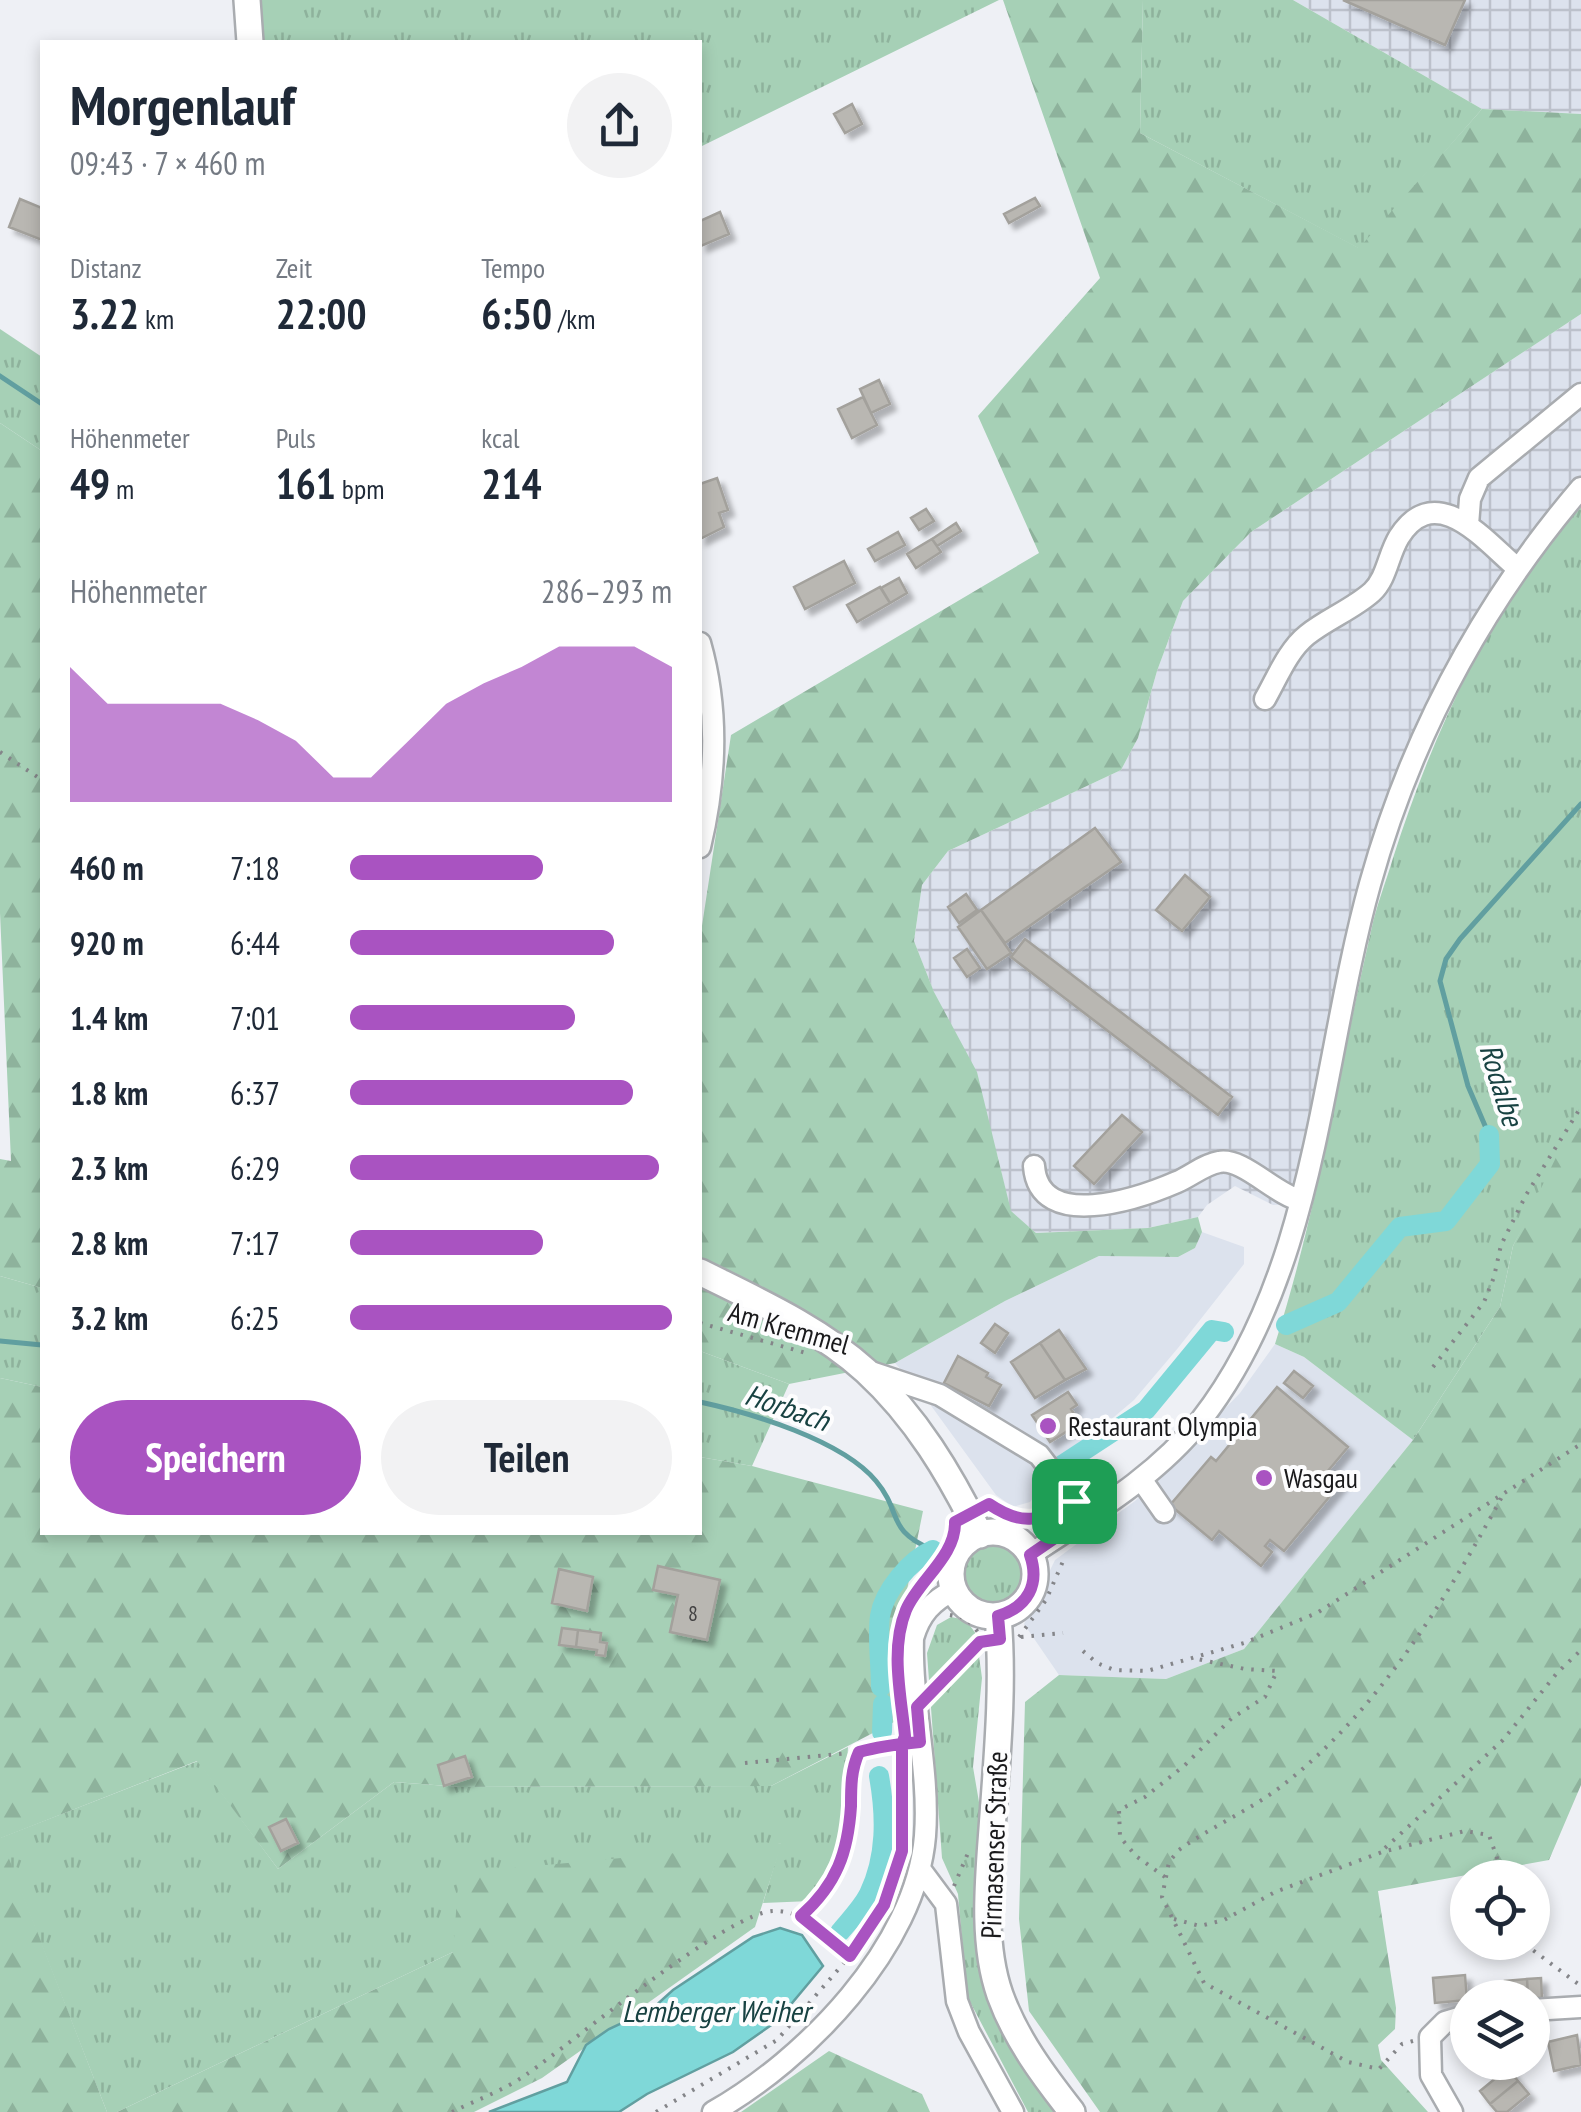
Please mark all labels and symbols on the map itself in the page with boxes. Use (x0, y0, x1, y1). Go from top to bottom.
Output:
water label: Rodalbe (1472, 1039, 1534, 1132)
street label: Am Kremmel (724, 1293, 854, 1363)
water label: Horbach (740, 1374, 836, 1440)
place label: Restaurant Olympia (1068, 1407, 1257, 1444)
marker: Restaurant Olympia (1037, 1415, 1059, 1437)
pin (1032, 1459, 1117, 1544)
place label: Wasgau (1284, 1459, 1358, 1496)
marker: Wasgau (1253, 1467, 1275, 1489)
house number: 8 (688, 1599, 698, 1627)
street label: Pirmasenser Straße (972, 1751, 1015, 1939)
water label: Lemberger Weiher (622, 1991, 814, 2030)

